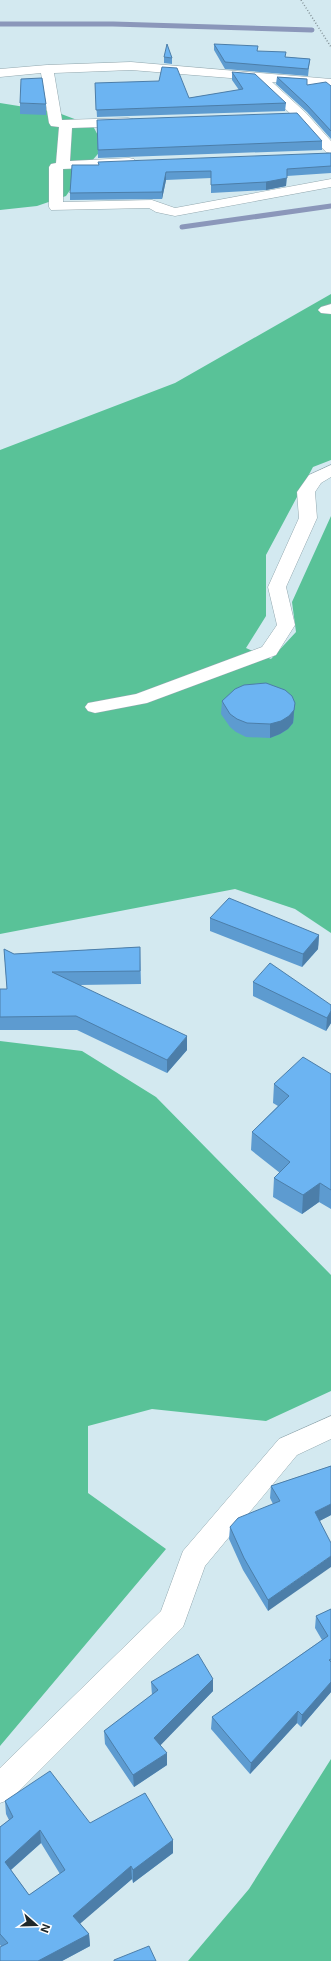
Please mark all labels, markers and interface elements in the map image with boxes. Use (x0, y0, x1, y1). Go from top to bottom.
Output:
north arrow (16, 1905, 56, 1945)
text: N (37, 1922, 53, 1935)

